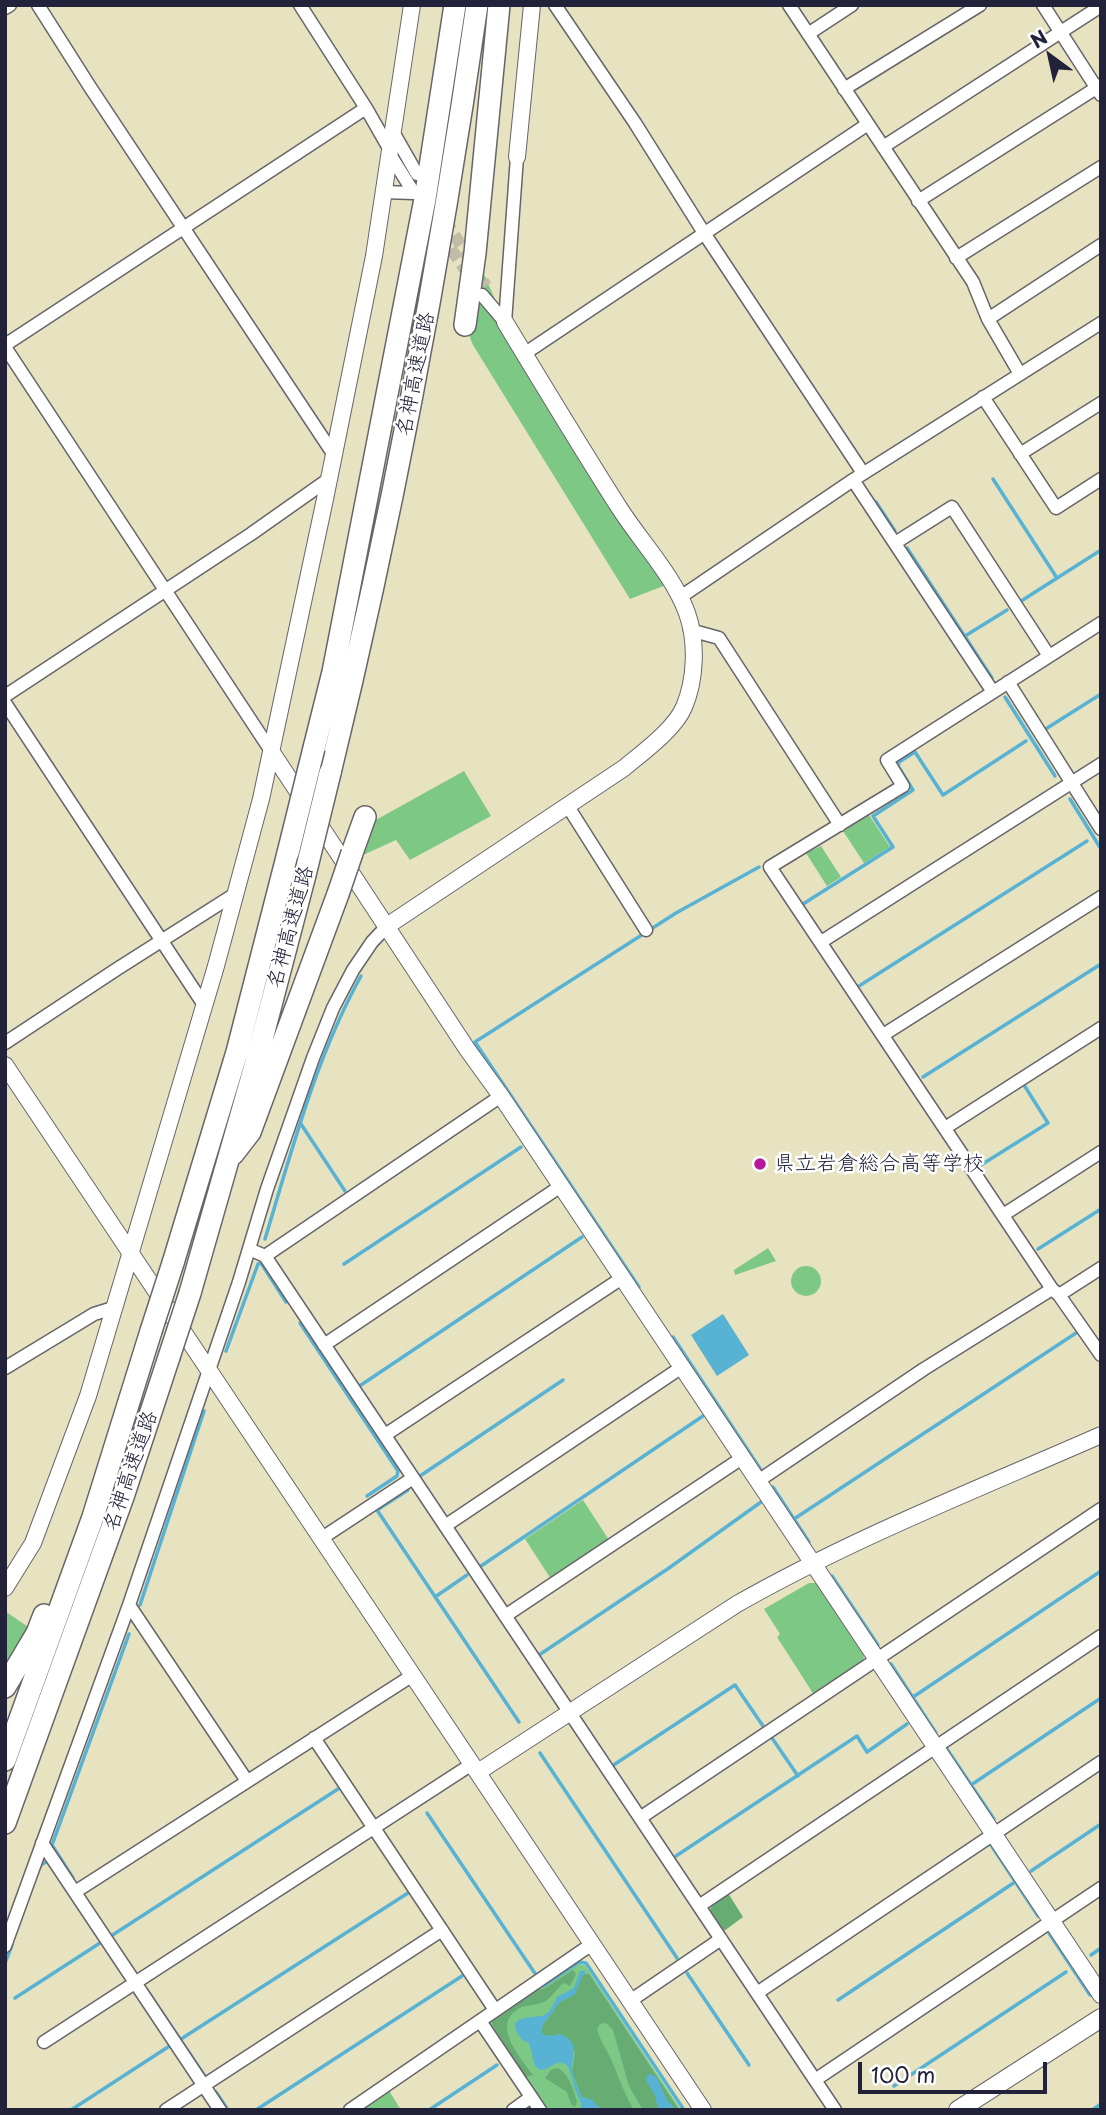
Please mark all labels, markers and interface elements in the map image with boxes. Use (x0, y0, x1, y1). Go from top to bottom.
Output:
north arrow (1015, 21, 1085, 91)
text: N (1025, 23, 1053, 54)
street label: 名神高速道路 (392, 310, 440, 438)
street label: 名神高速道路 (263, 863, 319, 991)
place label: 県立岩倉総合高等学校 (774, 1151, 984, 1177)
marker: 県立岩倉総合高等学校 (752, 1156, 768, 1172)
street label: 名神高速道路 (99, 1407, 163, 1535)
scale bar (861, 2048, 1050, 2092)
text: 100 m (871, 2058, 935, 2090)

